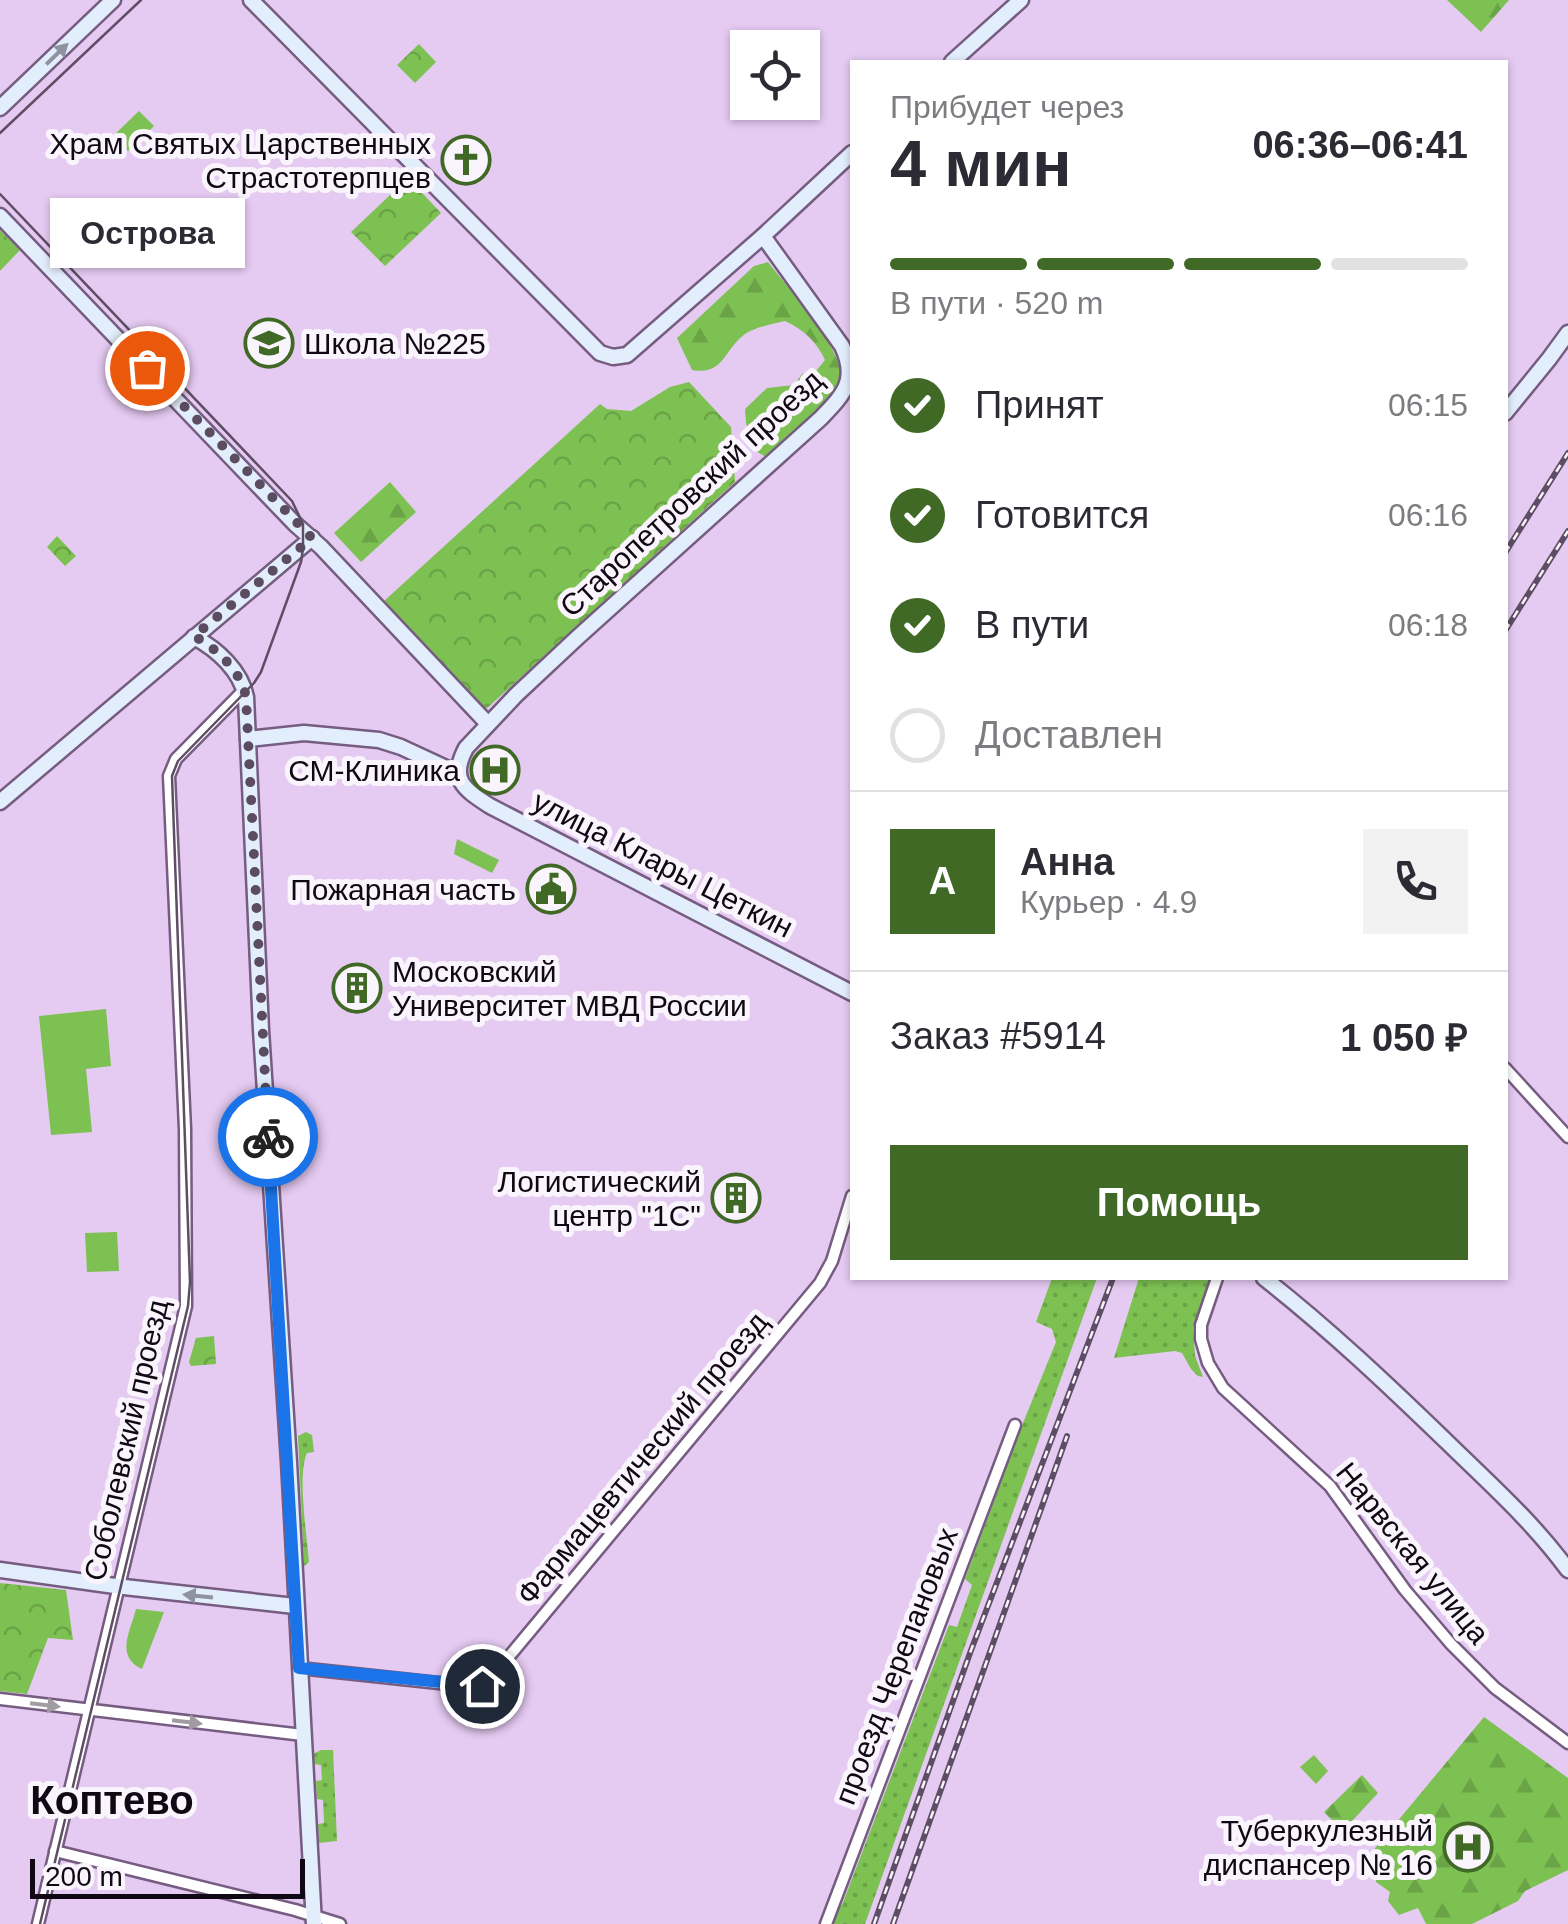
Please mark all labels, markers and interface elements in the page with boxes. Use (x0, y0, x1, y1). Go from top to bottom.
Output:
map controls (730, 30, 820, 120)
button: locate (730, 30, 820, 120)
one-way arrow (44, 43, 68, 66)
text: Прибудет через (890, 89, 1124, 125)
text: 06:36–06:41 (1252, 124, 1468, 166)
place label: Храм Святых Царственных Страстотерпцев (50, 127, 431, 194)
text: 4 мин (890, 127, 1072, 200)
church icon: Храм Святых Царственных Страстотерпцев (440, 134, 492, 186)
callout: Острова (49, 198, 244, 268)
text: Острова (80, 215, 215, 251)
text: В пути · 520 m (890, 285, 1103, 321)
school or university icon: Школа №225 (243, 317, 295, 369)
pin (105, 326, 190, 411)
place label: Школа №225 (304, 327, 486, 360)
icon: bag (120, 341, 175, 396)
street label: Старопетровский проезд (553, 363, 829, 623)
icon: check (890, 378, 945, 433)
text: Принят (975, 384, 1104, 426)
text: 06:15 (1388, 387, 1468, 423)
icon: check (890, 488, 945, 543)
text: Готовится (975, 494, 1149, 536)
text: 06:16 (1388, 497, 1468, 533)
icon: check (890, 598, 945, 653)
text: В пути (975, 604, 1089, 646)
text: 06:18 (1388, 607, 1468, 643)
text: Доставлен (975, 714, 1163, 756)
hospital icon: СМ-Клиника (469, 744, 521, 796)
place label: СМ-Клиника (288, 754, 460, 787)
street label: улица Клары Цеткин (528, 784, 798, 944)
button: phone (1363, 829, 1468, 934)
text: Анна (1020, 841, 1114, 883)
text: А (929, 860, 956, 902)
public building icon: Пожарная часть (525, 863, 577, 915)
place label: Пожарная часть (290, 873, 516, 906)
text: Курьер · 4.9 (1020, 884, 1197, 920)
place label: Московский Университет МВД России (392, 955, 747, 1022)
building icon: Московский Университет МВД России (331, 962, 383, 1014)
text: Заказ #5914 (890, 1015, 1106, 1057)
text: 1 050 ₽ (1340, 1017, 1468, 1059)
courier (218, 1087, 318, 1187)
icon: bike (241, 1110, 296, 1165)
button: Помощь (890, 1145, 1468, 1260)
place label: Логистический центр "1С" (497, 1165, 701, 1232)
building icon: Логистический центр "1С" (710, 1172, 762, 1224)
street label: Соболевский проезд (78, 1296, 174, 1584)
street label: Фармацевтический проезд (510, 1305, 774, 1611)
street label: Нарвская улица (1330, 1456, 1496, 1650)
street label: проезд Черепановых (828, 1523, 964, 1809)
one-way arrow (182, 1587, 214, 1603)
pin (440, 1644, 525, 1729)
icon: home (455, 1659, 510, 1714)
one-way arrow (30, 1697, 61, 1713)
one-way arrow (171, 1714, 203, 1730)
district label: Коптево (30, 1778, 194, 1822)
place label: Туберкулезный диспансер № 16 (1204, 1814, 1433, 1881)
hospital icon: Туберкулезный диспансер № 16 (1442, 1821, 1494, 1873)
scale bar (30, 1854, 305, 1898)
text: 200 m (45, 1861, 123, 1892)

